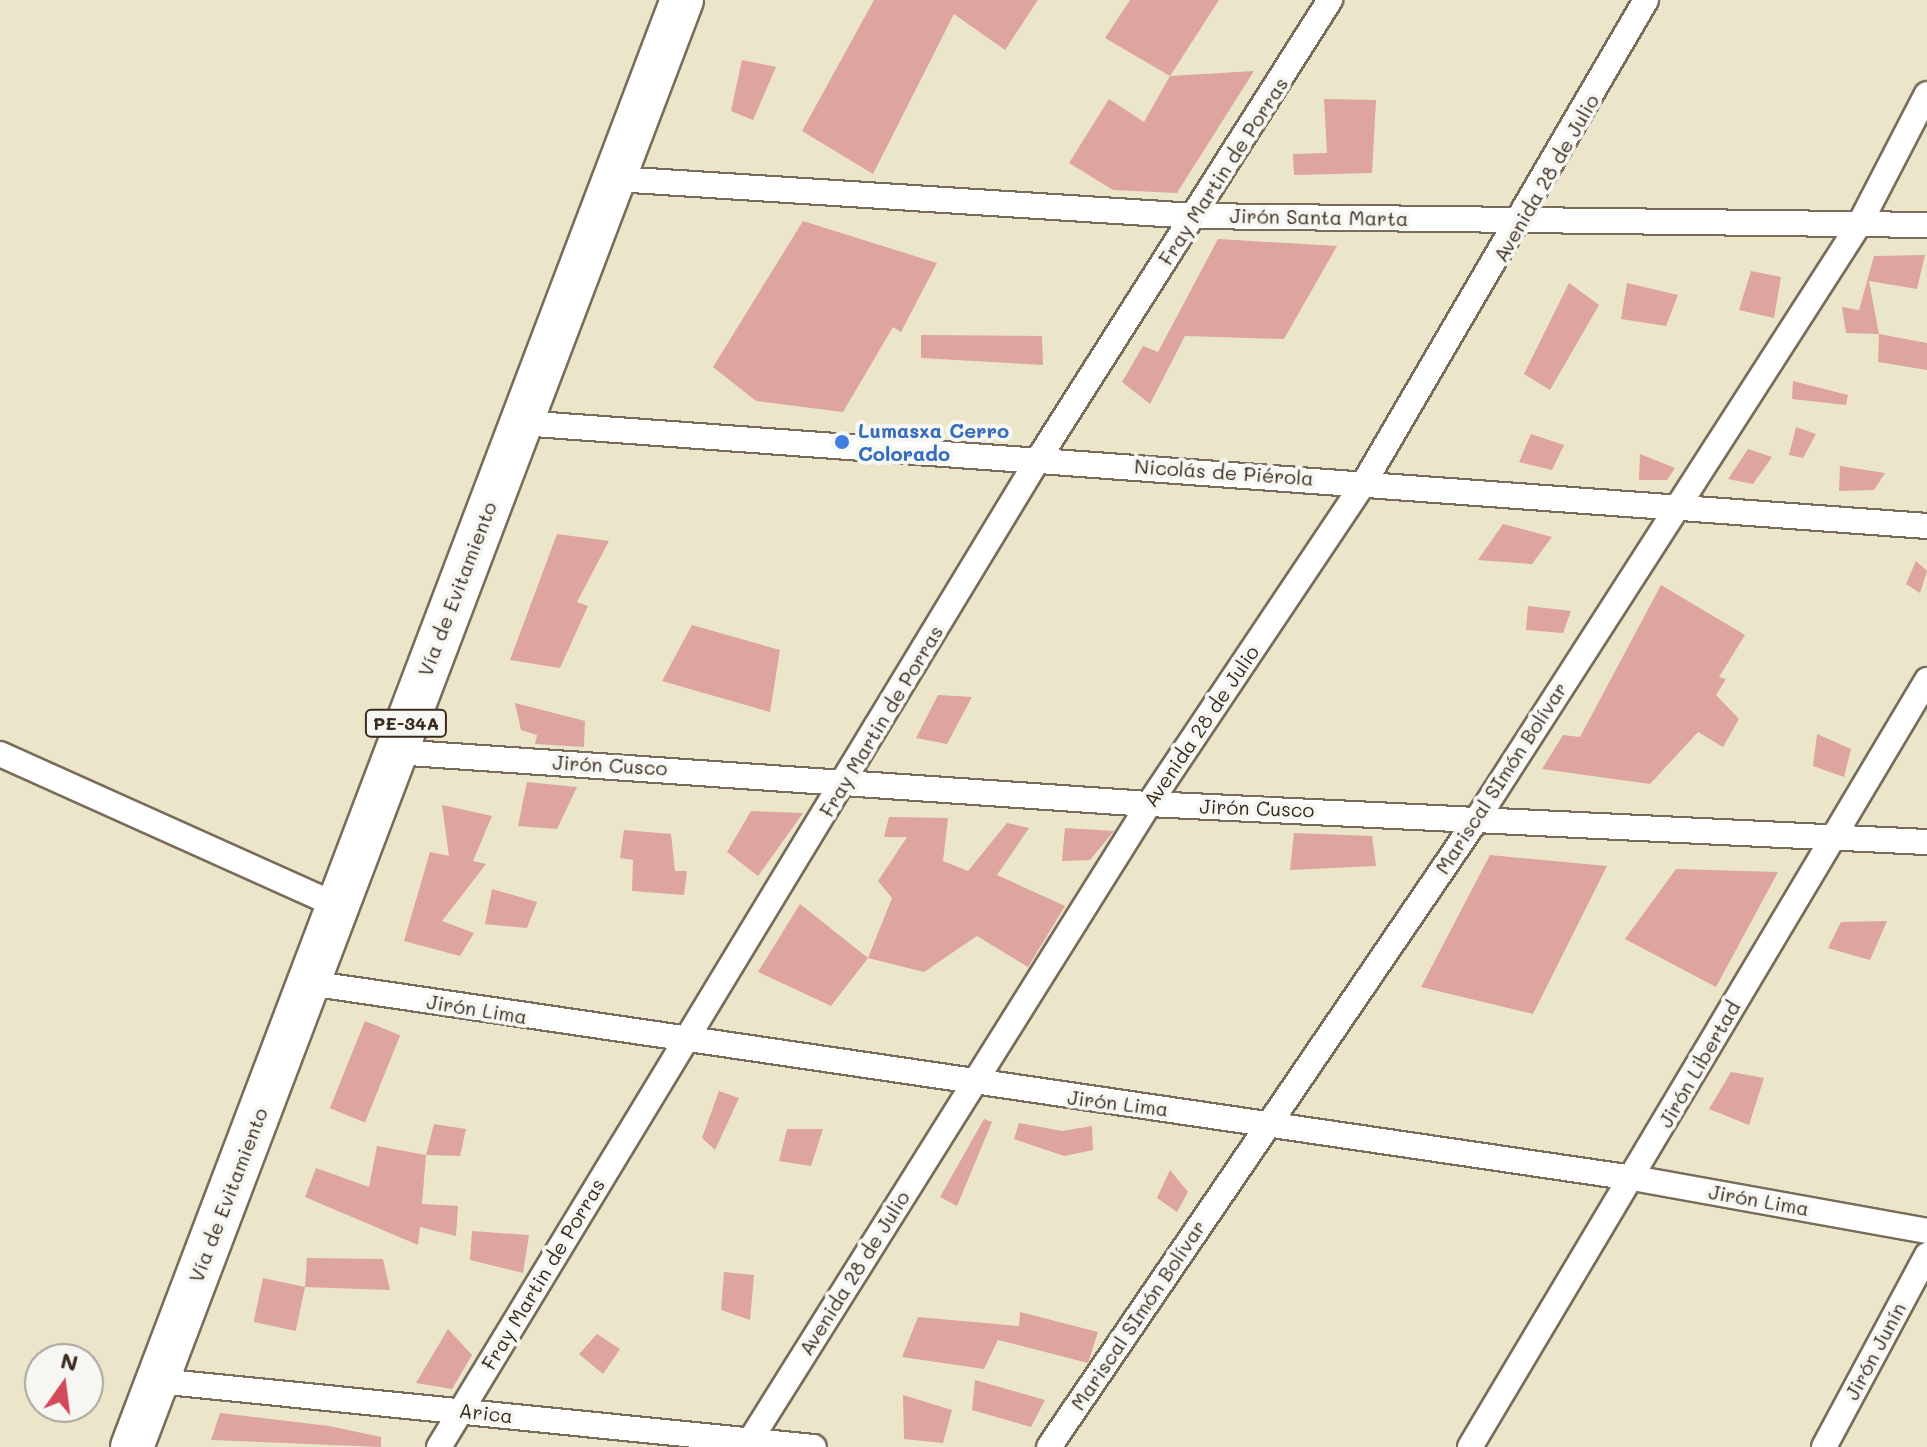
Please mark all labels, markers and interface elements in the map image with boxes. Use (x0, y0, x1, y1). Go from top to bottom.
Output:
street label: Fray Martin de Porras (1153, 73, 1293, 269)
street label: Avenida 28 de Julio (1488, 90, 1604, 266)
street label: Jirón Santa Marta (1229, 203, 1409, 231)
place label: Lumasxa Cerro Colorado (858, 418, 1009, 465)
marker: Lumasxa Cerro Colorado (833, 433, 851, 451)
street label: Nicolás de Piérola (1134, 454, 1314, 490)
street label: Vía de Evitamiento (413, 498, 501, 680)
street label: Fray Martin de Porras (814, 621, 948, 821)
street label: Avenida 28 de Julio (1138, 641, 1264, 811)
street label: Mariscal SImón Bolívar (1430, 678, 1572, 878)
road number: PE-34A (364, 709, 448, 737)
street label: Jirón Cusco (552, 750, 668, 780)
street label: Jirón Cusco (1199, 794, 1315, 822)
street label: Jirón Lima (425, 989, 529, 1029)
street label: Jirón Libertad (1653, 996, 1745, 1132)
street label: Jirón Lima (1066, 1085, 1170, 1121)
street label: Vía de Evitamiento (184, 1104, 272, 1286)
street label: Fray Martin de Porras (476, 1174, 610, 1374)
street label: Jirón Lima (1707, 1179, 1811, 1221)
street label: Avenida 28 de Julio (794, 1186, 914, 1360)
street label: Mariscal SImón Bolívar (1065, 1215, 1211, 1415)
street label: Jirón Junín (1839, 1298, 1911, 1404)
north arrow (24, 1343, 104, 1423)
text: N (58, 1345, 81, 1377)
street label: Arica (458, 1398, 514, 1428)

